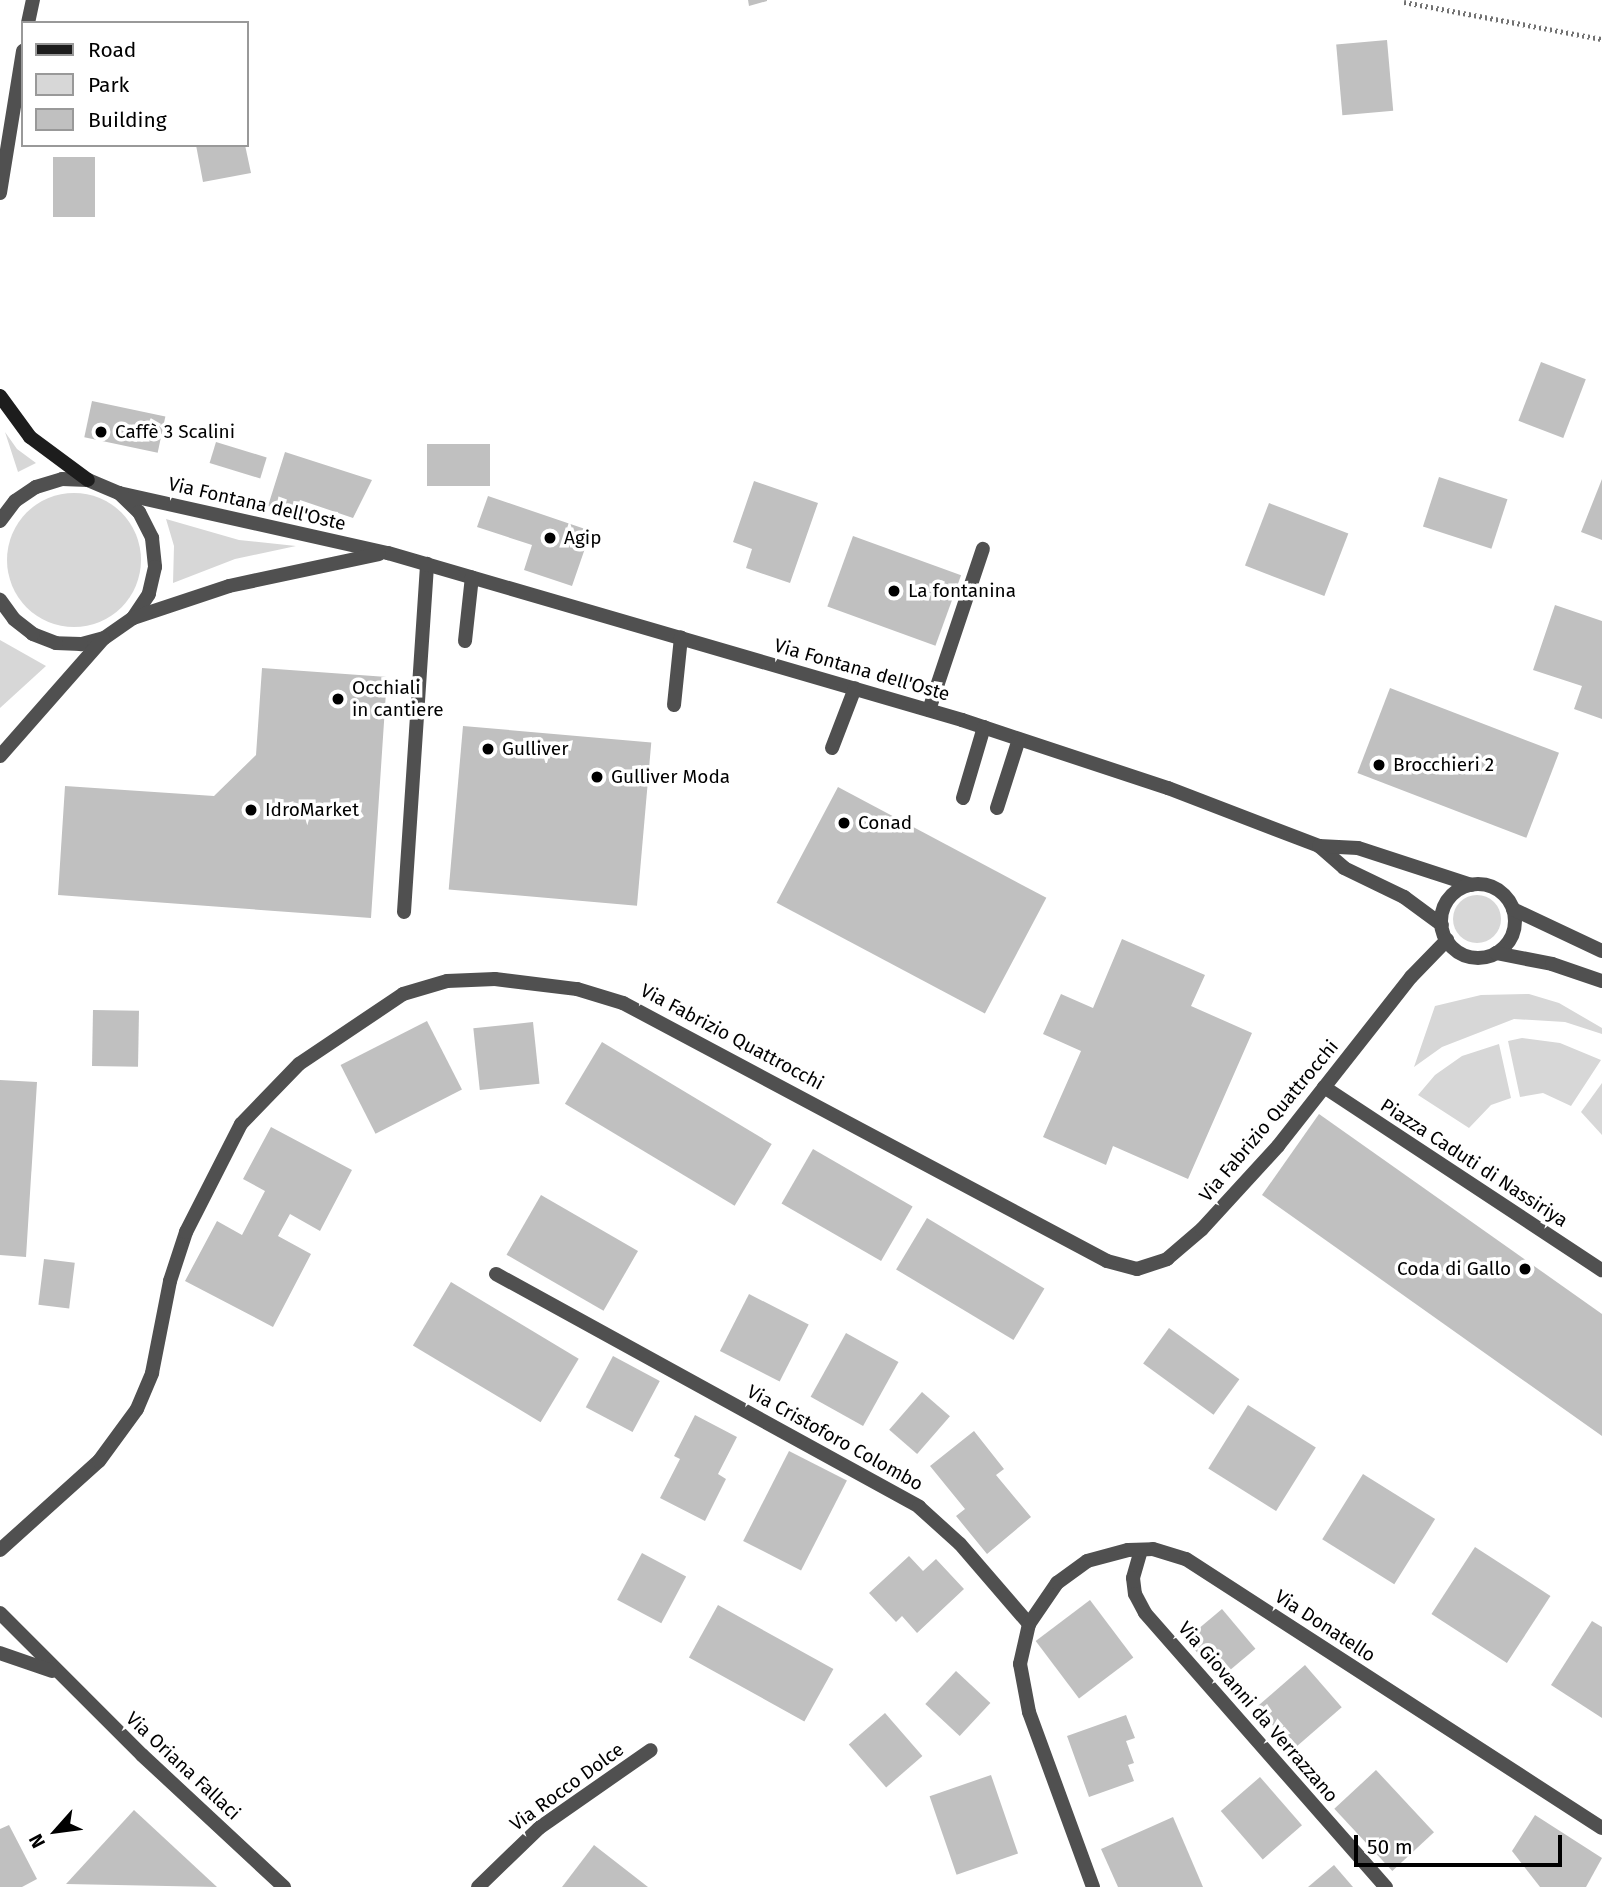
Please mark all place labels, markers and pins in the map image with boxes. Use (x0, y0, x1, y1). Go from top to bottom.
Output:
place label: Caffè 3 Scalini (115, 421, 235, 443)
marker: Caffè 3 Scalini (93, 424, 109, 440)
place label: Agip (564, 527, 601, 549)
marker: Agip (542, 530, 558, 546)
place label: La fontanina (908, 580, 1016, 602)
marker: La fontanina (886, 583, 902, 599)
place label: Occhiali in cantiere (352, 677, 444, 721)
marker: Occhiali in cantiere (330, 691, 346, 707)
place label: Gulliver (502, 738, 568, 760)
marker: Gulliver (480, 741, 496, 757)
place label: Brocchieri 2 (1393, 754, 1494, 776)
marker: Brocchieri 2 (1371, 757, 1387, 773)
place label: Gulliver Moda (611, 766, 730, 788)
marker: Gulliver Moda (589, 769, 605, 785)
place label: IdroMarket (265, 799, 359, 821)
marker: IdroMarket (243, 802, 259, 818)
place label: Conad (858, 812, 912, 834)
marker: Conad (836, 815, 852, 831)
place label: Coda di Gallo (1397, 1258, 1511, 1280)
marker: Coda di Gallo (1517, 1261, 1533, 1277)

